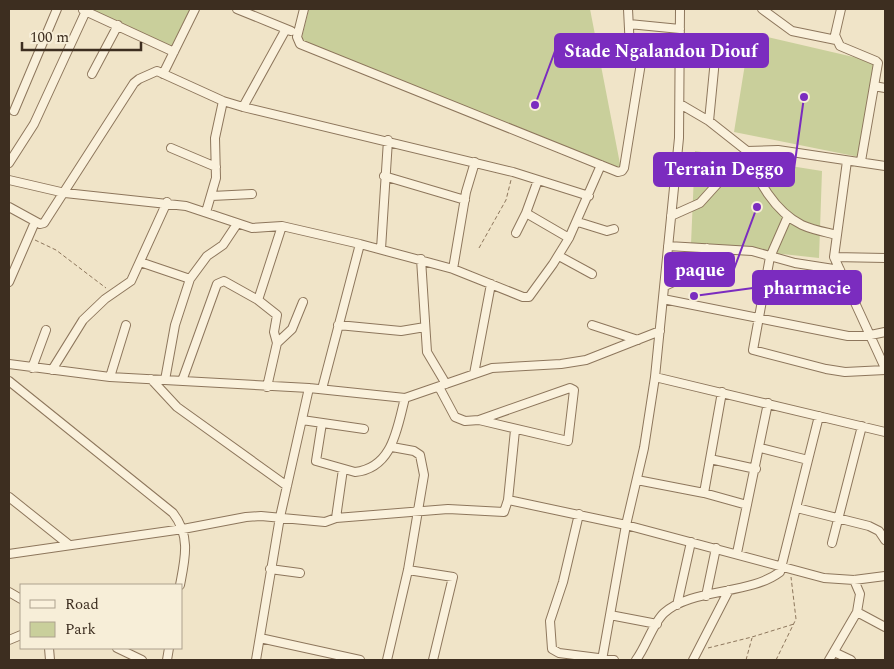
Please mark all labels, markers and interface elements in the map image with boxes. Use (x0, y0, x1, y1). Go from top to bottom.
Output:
scale bar (22, 20, 141, 52)
text: 100 m (30, 26, 69, 49)
callout: Stade Ngalandou Diouf (555, 34, 768, 67)
text: Stade Ngalandou Diouf (564, 38, 759, 65)
callout: Terrain Deggo (654, 153, 794, 186)
text: Terrain Deggo (664, 156, 784, 183)
callout: paque (665, 253, 734, 286)
text: paque (675, 257, 725, 284)
callout: pharmacie (753, 271, 861, 304)
text: pharmacie (763, 275, 851, 302)
legend (20, 584, 182, 649)
text: Road (65, 593, 99, 616)
text: Park (65, 618, 96, 641)

